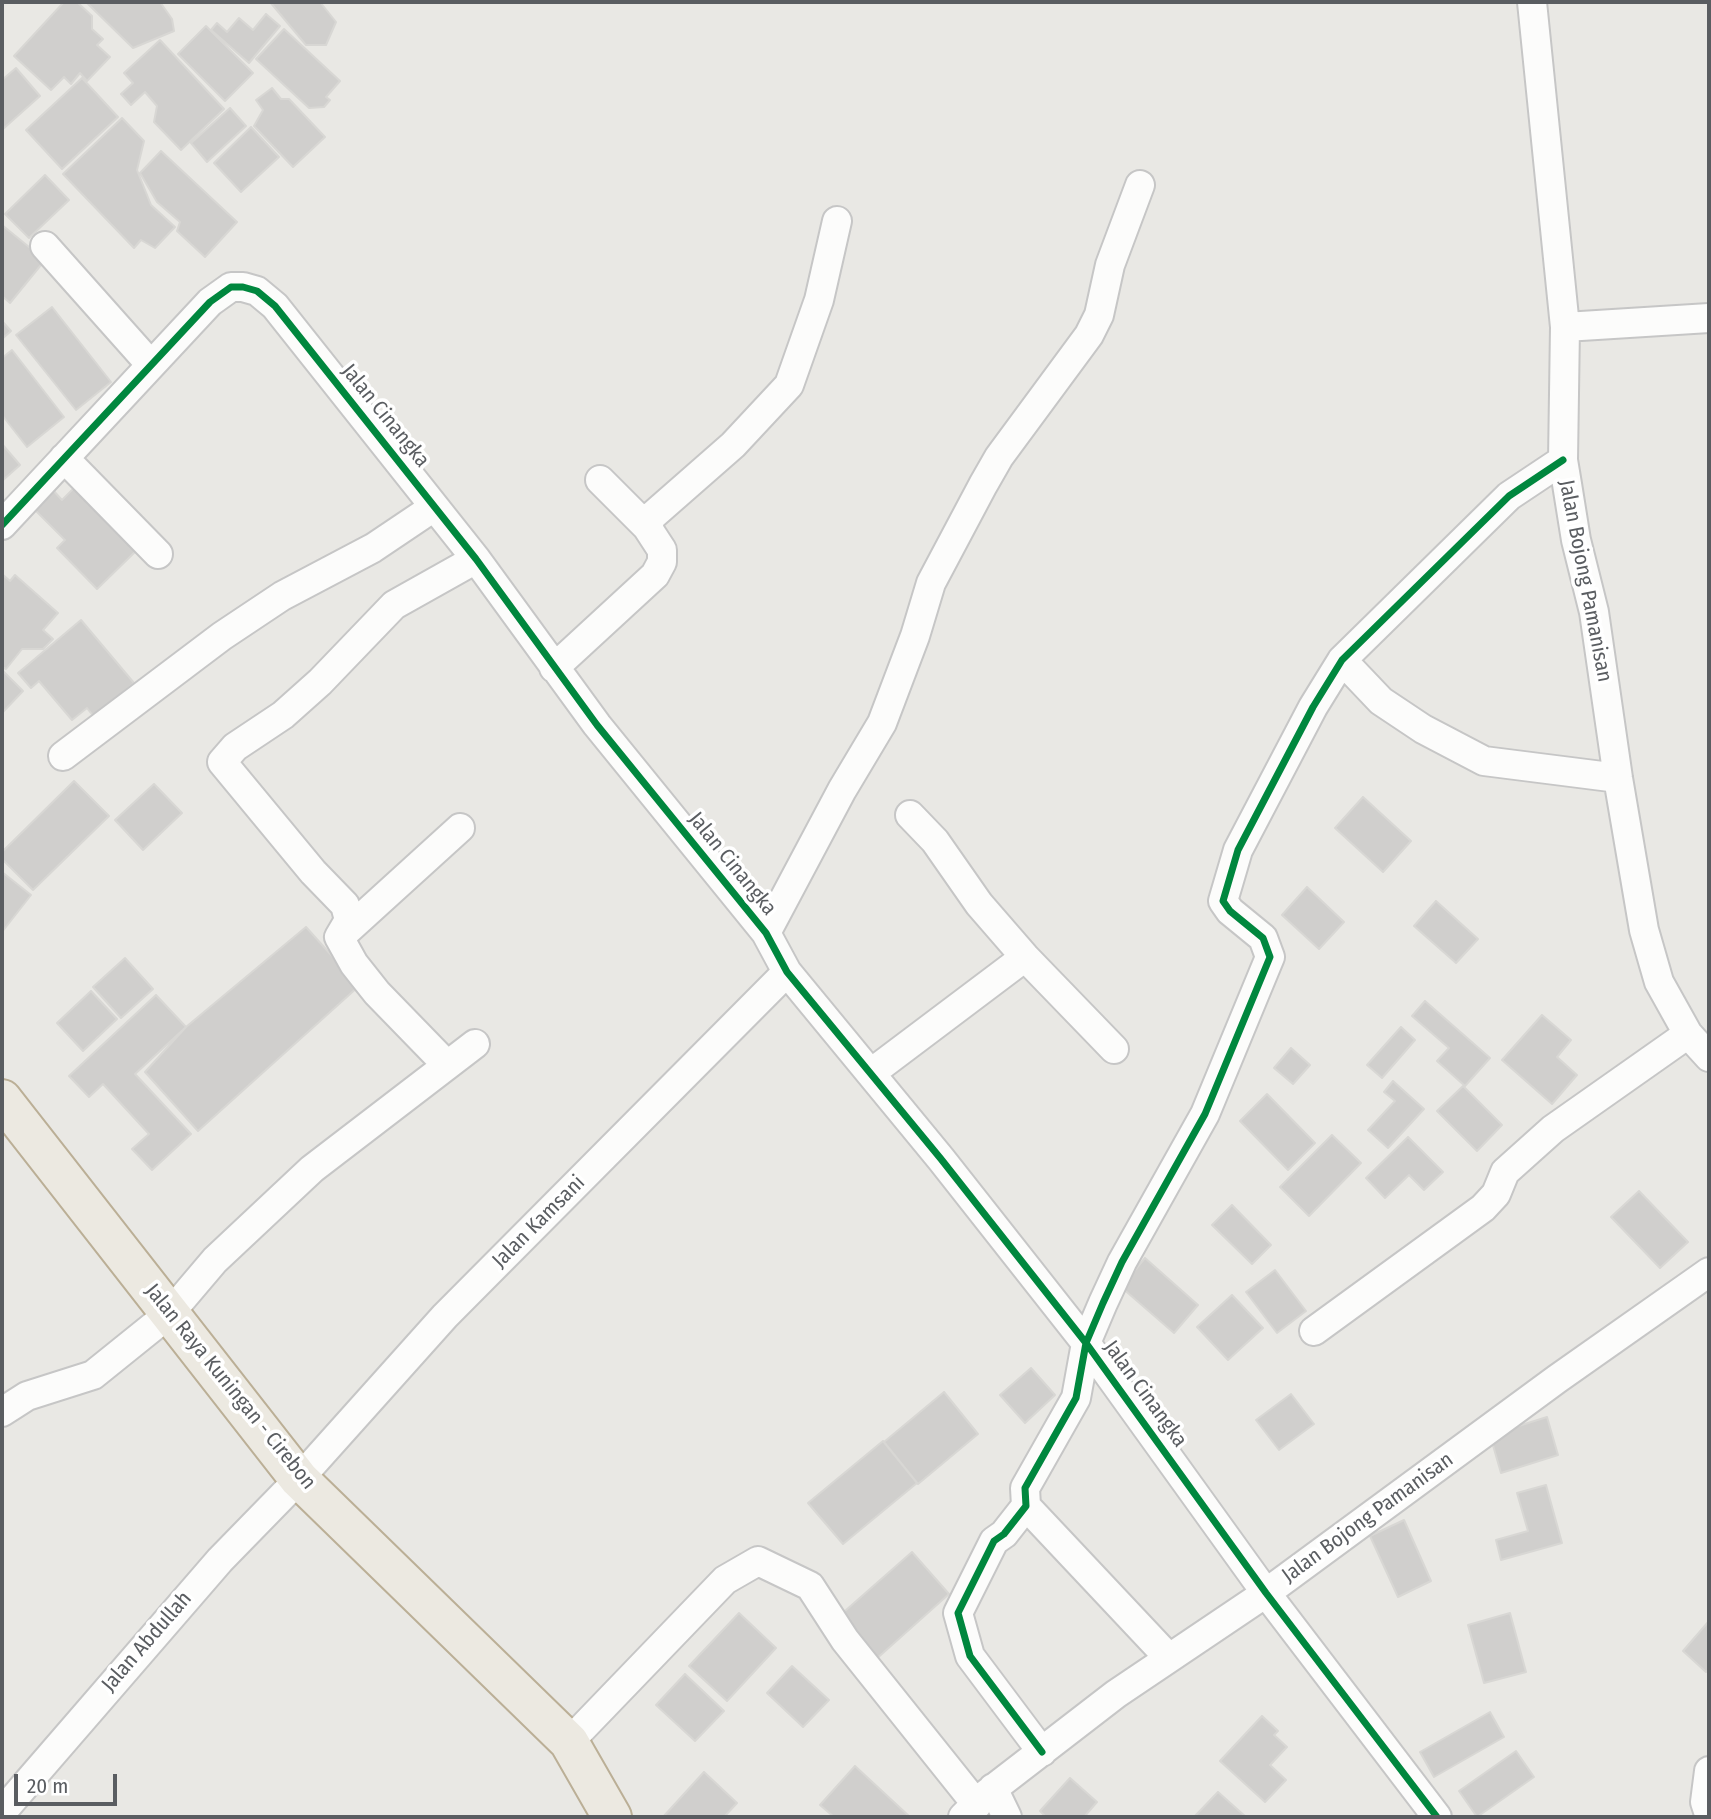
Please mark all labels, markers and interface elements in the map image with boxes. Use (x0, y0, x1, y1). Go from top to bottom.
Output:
street label: Jalan Cinangka (336, 359, 434, 473)
street label: Jalan Bojong Pamanisan (1553, 478, 1617, 684)
street label: Jalan Cinangka (683, 807, 781, 921)
street label: Jalan Kamsani (488, 1171, 590, 1273)
street label: Jalan Raya Kuningan - Cirebon (139, 1279, 321, 1495)
street label: Jalan Cinangka (1098, 1336, 1192, 1452)
street label: Jalan Bojong Pamanisan (1277, 1447, 1459, 1589)
street label: Jalan Abdullah (97, 1587, 197, 1697)
scale bar (18, 1759, 121, 1803)
text: 20 m (27, 1773, 68, 1799)

